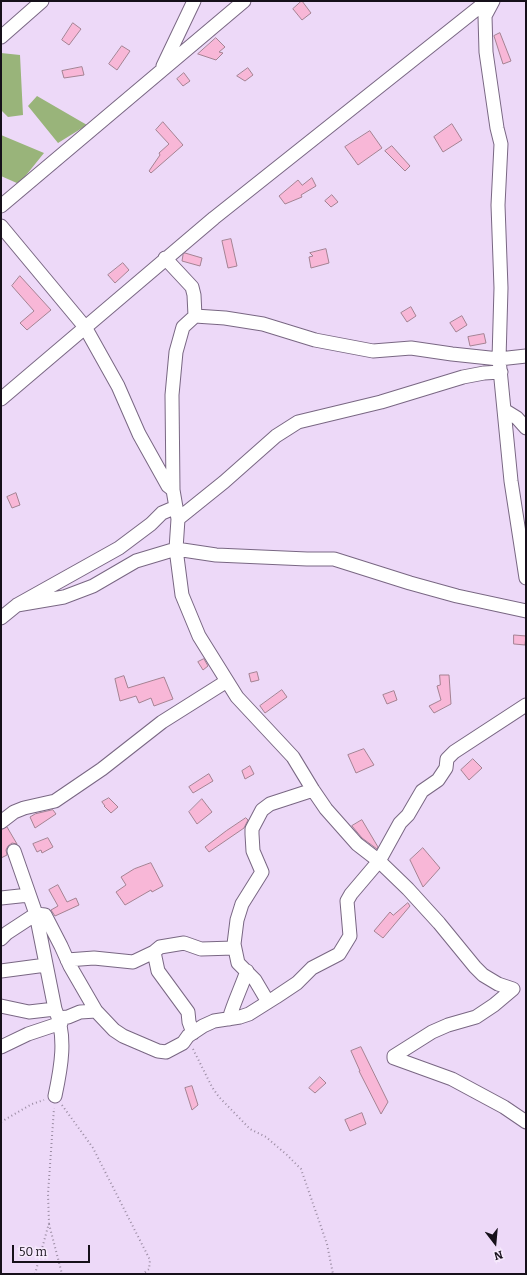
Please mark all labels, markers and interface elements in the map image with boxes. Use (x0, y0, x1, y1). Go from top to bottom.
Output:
north arrow (475, 1223, 515, 1263)
scale bar (14, 1237, 92, 1263)
text: 50 m (19, 1245, 47, 1259)
text: N (493, 1248, 504, 1262)

